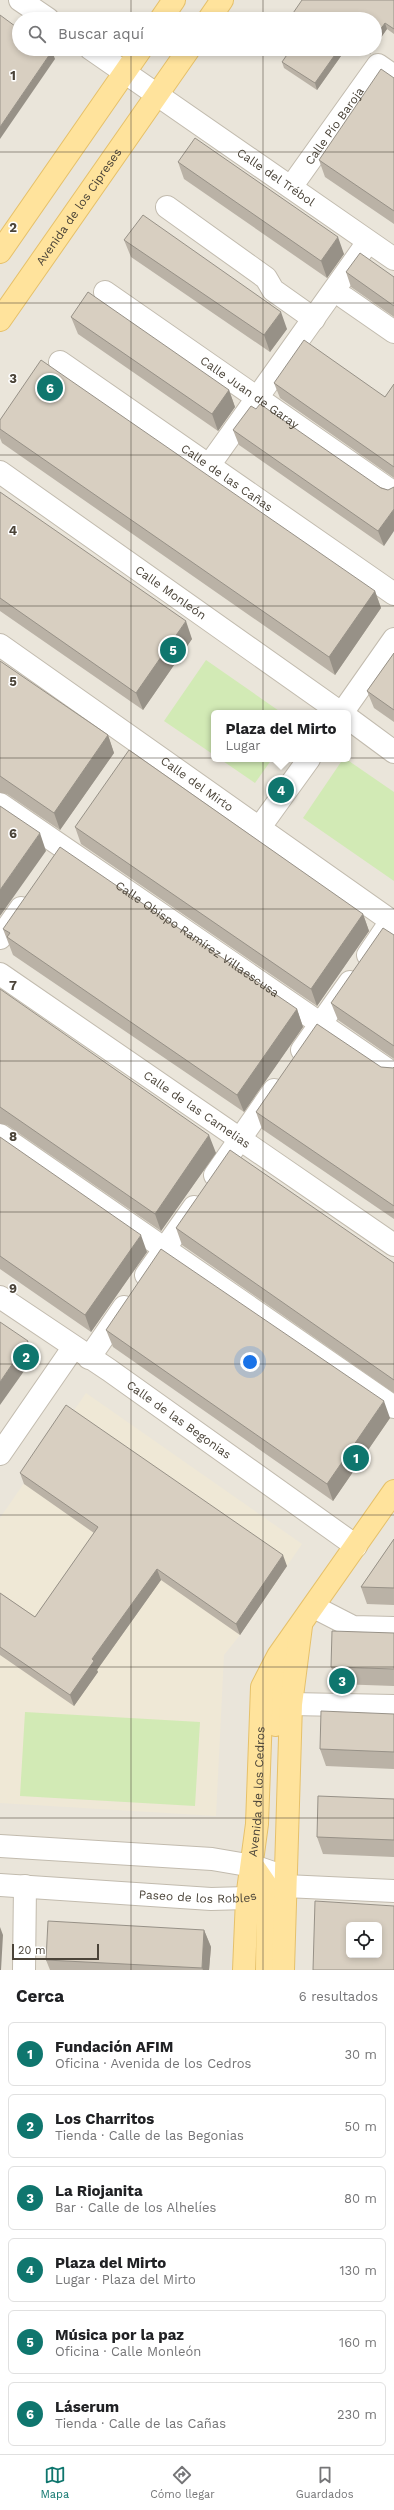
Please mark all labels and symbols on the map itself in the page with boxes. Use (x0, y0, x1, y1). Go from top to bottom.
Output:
text: 1 (10, 68, 16, 83)
street label: Calle Pío Baroja (302, 84, 367, 167)
street label: Calle del Trébol (234, 145, 318, 209)
street label: Avenida de los Cipreses (33, 146, 125, 268)
text: 2 (9, 220, 17, 235)
street label: Calle Juan de Garay (197, 353, 302, 432)
text: 3 (9, 371, 17, 386)
pin: 6 (37, 373, 63, 403)
street label: Calle de las Cañas (178, 441, 275, 515)
text: 4 (9, 523, 18, 538)
street label: Calle Monleón (133, 563, 209, 622)
pin: 5 (160, 635, 186, 665)
text: 5 (9, 674, 17, 689)
street label: Calle del Mirto (158, 754, 236, 814)
pin: 4 (268, 775, 294, 805)
text: 6 (9, 826, 17, 841)
street label: Calle Obispo Ramírez Villaescusa (113, 878, 282, 1000)
text: 7 (9, 978, 17, 993)
street label: Calle de las Camelias (141, 1068, 253, 1151)
text: 8 (9, 1129, 17, 1144)
text: 9 (9, 1281, 17, 1296)
pin: 2 (13, 1342, 39, 1372)
your location (240, 1352, 260, 1372)
street label: Calle de las Begonias (124, 1378, 234, 1462)
pin: 1 (343, 1443, 369, 1473)
pin: 3 (329, 1666, 355, 1696)
street label: Avenida de los Cedros (246, 1726, 268, 1858)
street label: Paseo de los Robles (138, 1887, 258, 1906)
scale bar (12, 1942, 99, 1961)

